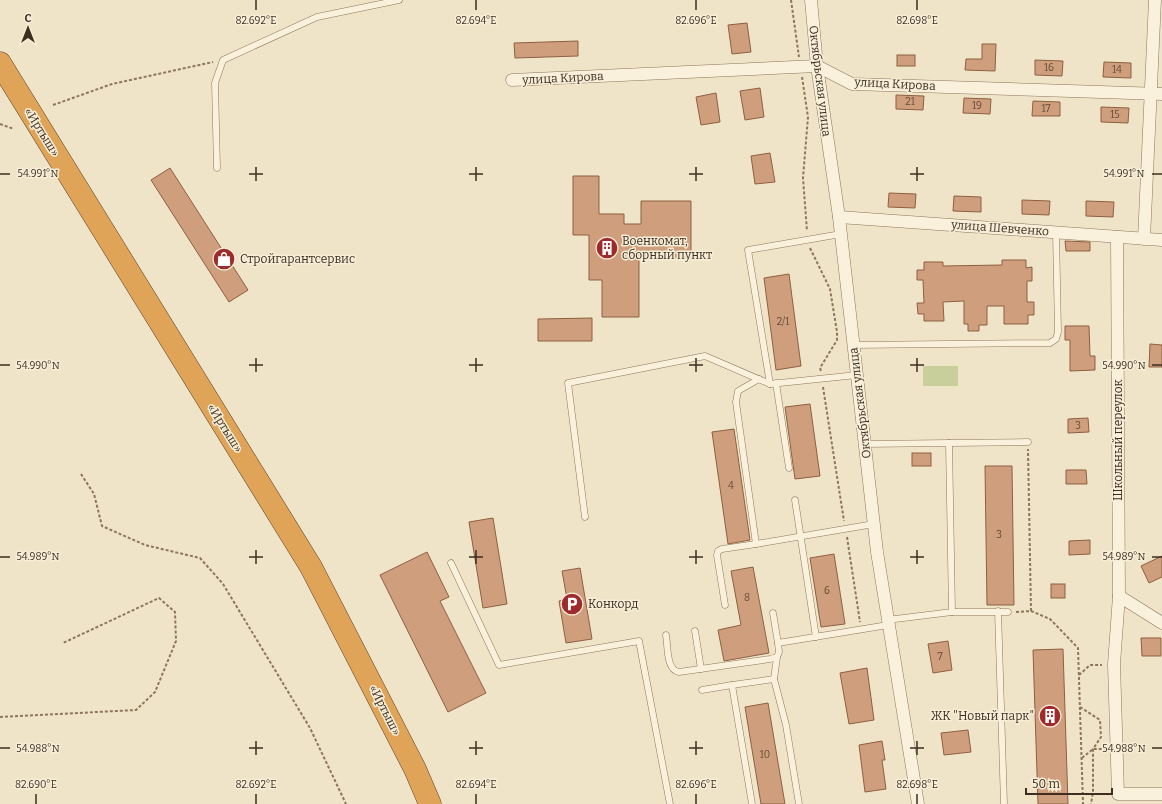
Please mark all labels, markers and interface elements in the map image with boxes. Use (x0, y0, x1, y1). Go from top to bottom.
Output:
north arrow (8, 8, 48, 48)
text: С (25, 12, 32, 25)
text: 82.692°E (235, 15, 277, 27)
text: 82.694°E (455, 15, 497, 27)
text: 82.696°E (675, 15, 717, 27)
text: 82.698°E (896, 15, 938, 27)
street label: Октябрьская улица (806, 25, 834, 138)
house number: 16 (1044, 62, 1054, 74)
house number: 14 (1112, 64, 1122, 76)
street label: улица Кирова (521, 69, 604, 87)
street label: улица Кирова (853, 75, 936, 93)
house number: 21 (905, 96, 915, 108)
house number: 19 (972, 100, 982, 112)
house number: 17 (1042, 103, 1050, 115)
street label: «Иртыш» (22, 105, 62, 159)
house number: 15 (1110, 109, 1120, 121)
text: 54.991°N (18, 168, 58, 180)
text: 54.991°N (1104, 168, 1144, 180)
street label: улица Шевченко (950, 218, 1049, 238)
place label: Военкомат, сборный пункт (622, 234, 712, 262)
building icon: Военкомат, сборный пункт (594, 235, 620, 261)
shop icon: Стройгарантсервис (211, 246, 237, 272)
place label: Стройгарантсервис (240, 252, 355, 266)
house number: 2/1 (777, 316, 789, 328)
street label: Октябрьская улица (846, 346, 874, 459)
text: 54.990°N (16, 360, 60, 372)
text: 54.990°N (1102, 360, 1146, 372)
street label: Школьный переулок (1111, 379, 1125, 501)
street label: «Иртыш» (205, 401, 245, 455)
house number: 3 (1075, 420, 1081, 432)
house number: 4 (728, 480, 734, 492)
house number: 3 (996, 529, 1002, 541)
text: 54.989°N (16, 551, 60, 563)
text: 54.989°N (1102, 551, 1146, 563)
house number: 6 (824, 585, 830, 597)
parking icon: Конкорд (559, 591, 585, 617)
house number: 8 (744, 592, 750, 604)
place label: Конкорд (588, 597, 639, 611)
house number: 7 (937, 651, 943, 663)
street label: «Иртыш» (366, 682, 404, 738)
building icon: ЖК "Новый парк" (1037, 703, 1063, 729)
place label: ЖК "Новый парк" (931, 709, 1034, 723)
text: 54.988°N (16, 743, 60, 755)
text: 54.988°N (1102, 743, 1146, 755)
house number: 10 (760, 749, 770, 761)
scale bar (1026, 770, 1112, 796)
text: 50 m (1032, 777, 1061, 791)
text: 82.690°E (15, 779, 57, 791)
text: 82.692°E (235, 779, 277, 791)
text: 82.694°E (455, 779, 497, 791)
text: 82.696°E (675, 779, 717, 791)
text: 82.698°E (896, 779, 938, 791)

